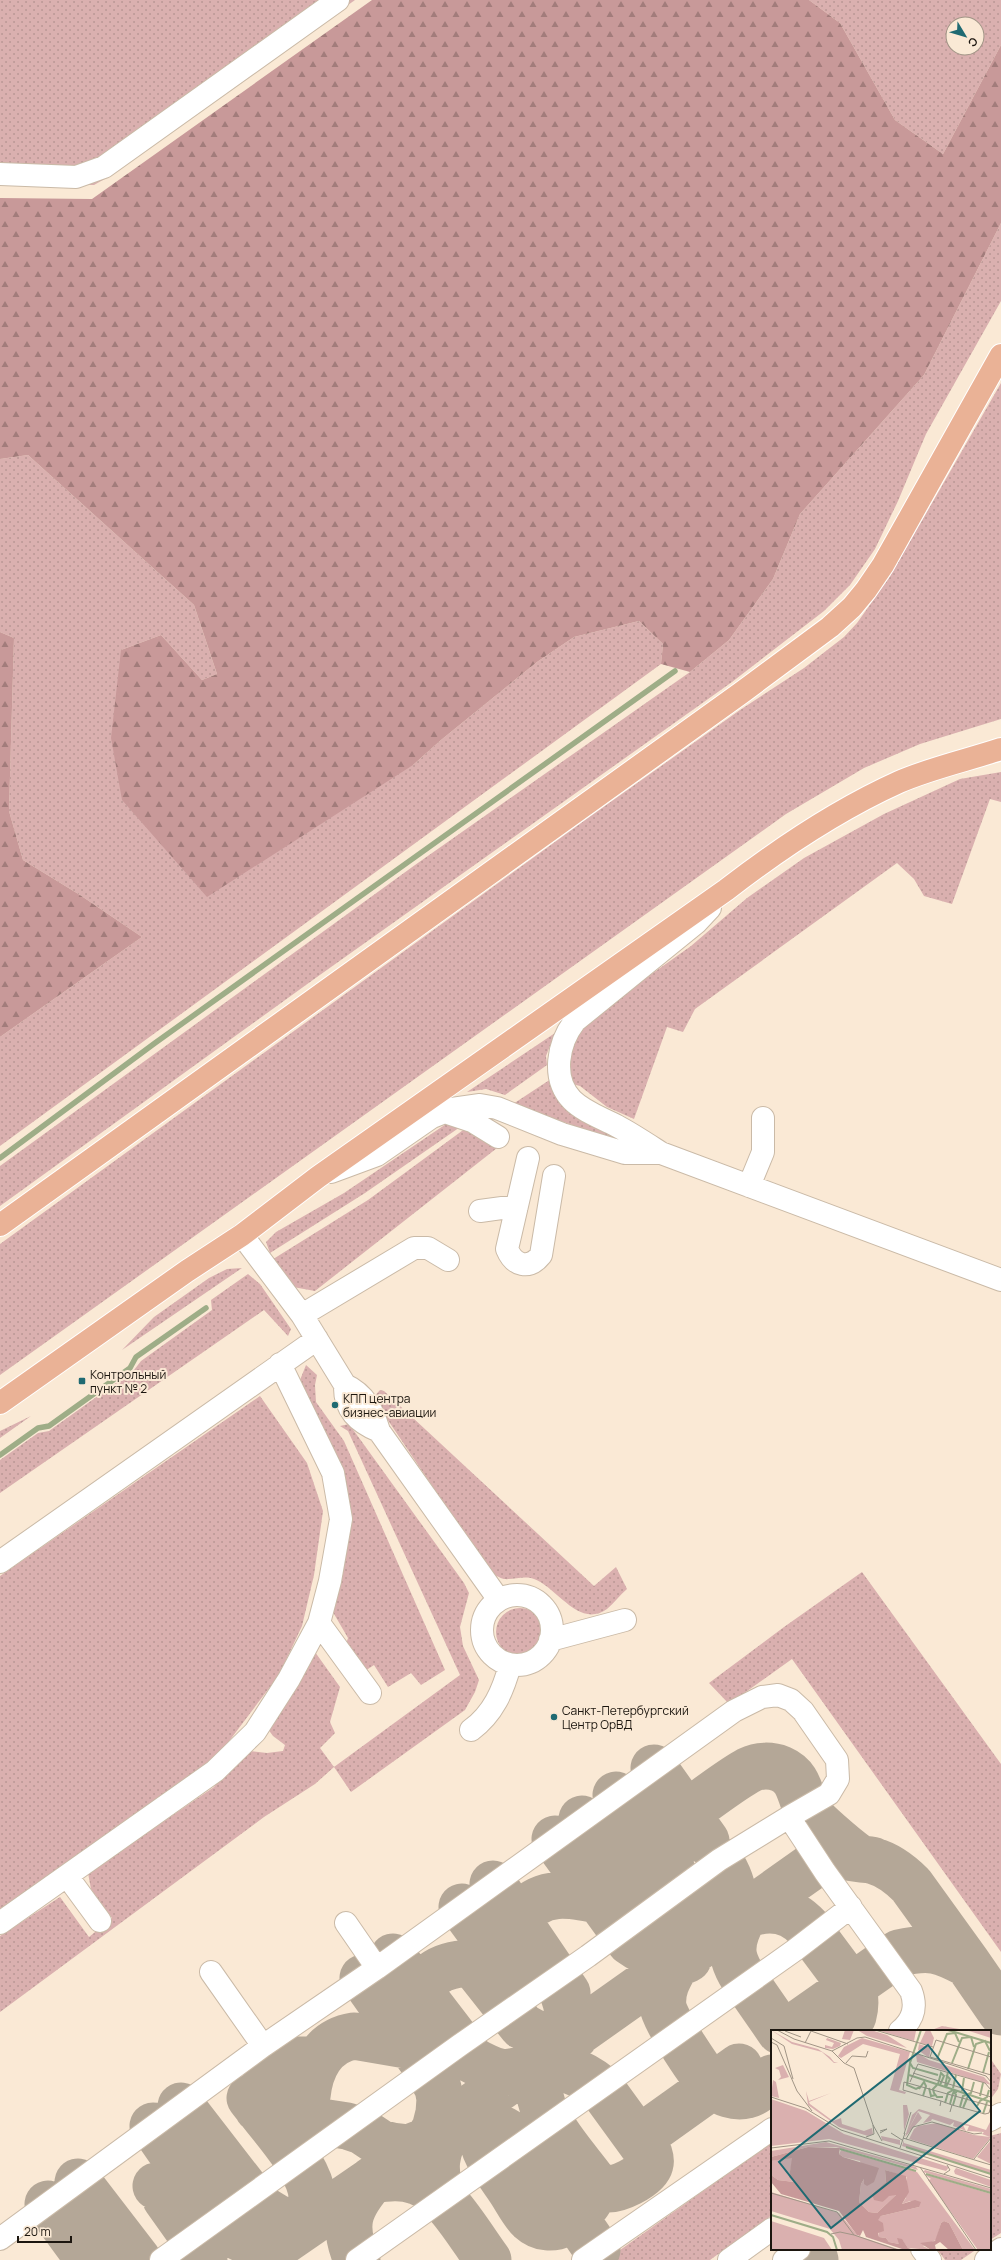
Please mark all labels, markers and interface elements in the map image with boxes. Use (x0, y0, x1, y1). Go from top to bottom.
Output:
north arrow (945, 16, 985, 56)
text: С (965, 35, 982, 50)
place label: Контрольный пункт № 2 (90, 1366, 166, 1397)
marker: Контрольный пункт № 2 (77, 1376, 87, 1386)
place label: КПП центра бизнес-авиации (343, 1390, 436, 1421)
marker: КПП центра бизнес-авиации (330, 1400, 340, 1410)
place label: Санкт-Петербургский Центр ОрВД (562, 1702, 689, 1733)
marker: Санкт-Петербургский Центр ОрВД (549, 1712, 559, 1722)
inset map (771, 2030, 991, 2250)
scale bar (18, 2218, 71, 2244)
text: 20 m (24, 2223, 51, 2240)

